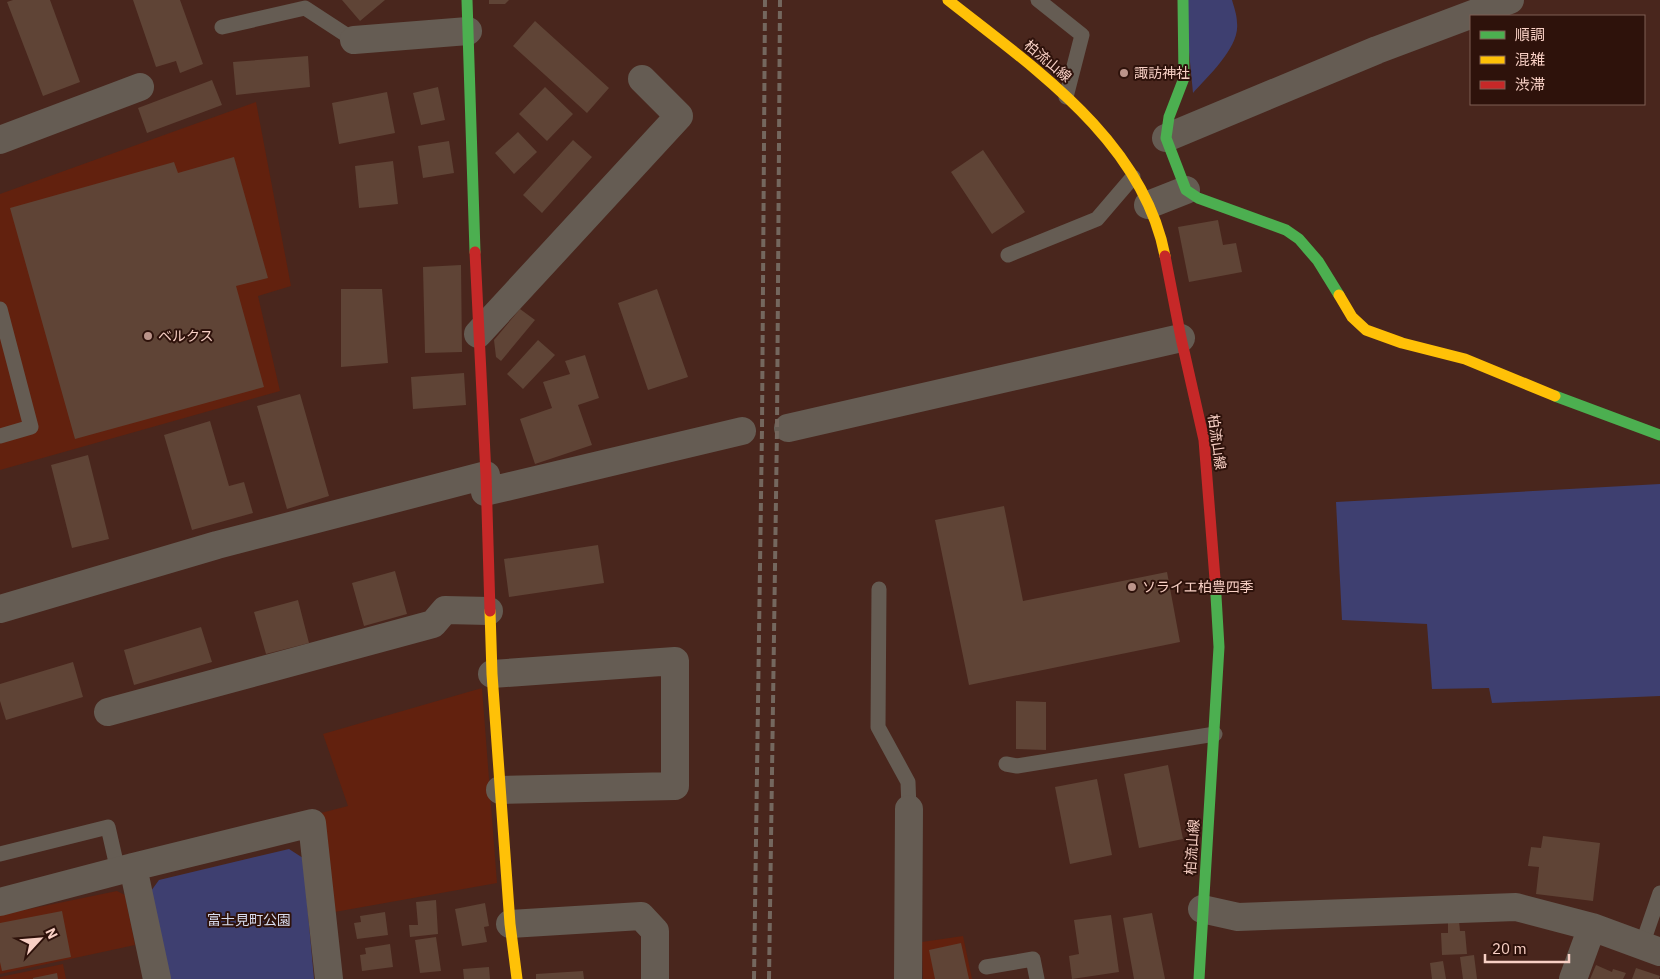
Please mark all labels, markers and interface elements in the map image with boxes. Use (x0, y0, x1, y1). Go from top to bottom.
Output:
legend (1470, 15, 1645, 105)
text: 順調 (1515, 25, 1545, 44)
street label: 柏流山線 (1021, 36, 1075, 86)
text: 混雑 (1515, 50, 1545, 69)
place label: 諏訪神社 (1134, 64, 1190, 82)
marker: 諏訪神社 (1118, 67, 1130, 79)
text: 渋滞 (1515, 75, 1545, 94)
place label: ベルクス (158, 327, 214, 345)
marker: ベルクス (142, 330, 154, 342)
street label: 柏流山線 (1204, 413, 1230, 471)
place label: ソライエ柏豊四季 (1142, 578, 1254, 596)
marker: ソライエ柏豊四季 (1126, 581, 1138, 593)
street label: 柏流山線 (1181, 818, 1203, 876)
park label: 富士見町公園 (207, 911, 291, 929)
north arrow (15, 914, 65, 964)
text: N (41, 925, 62, 942)
scale bar (1485, 932, 1569, 964)
text: 20 m (1492, 939, 1527, 958)

